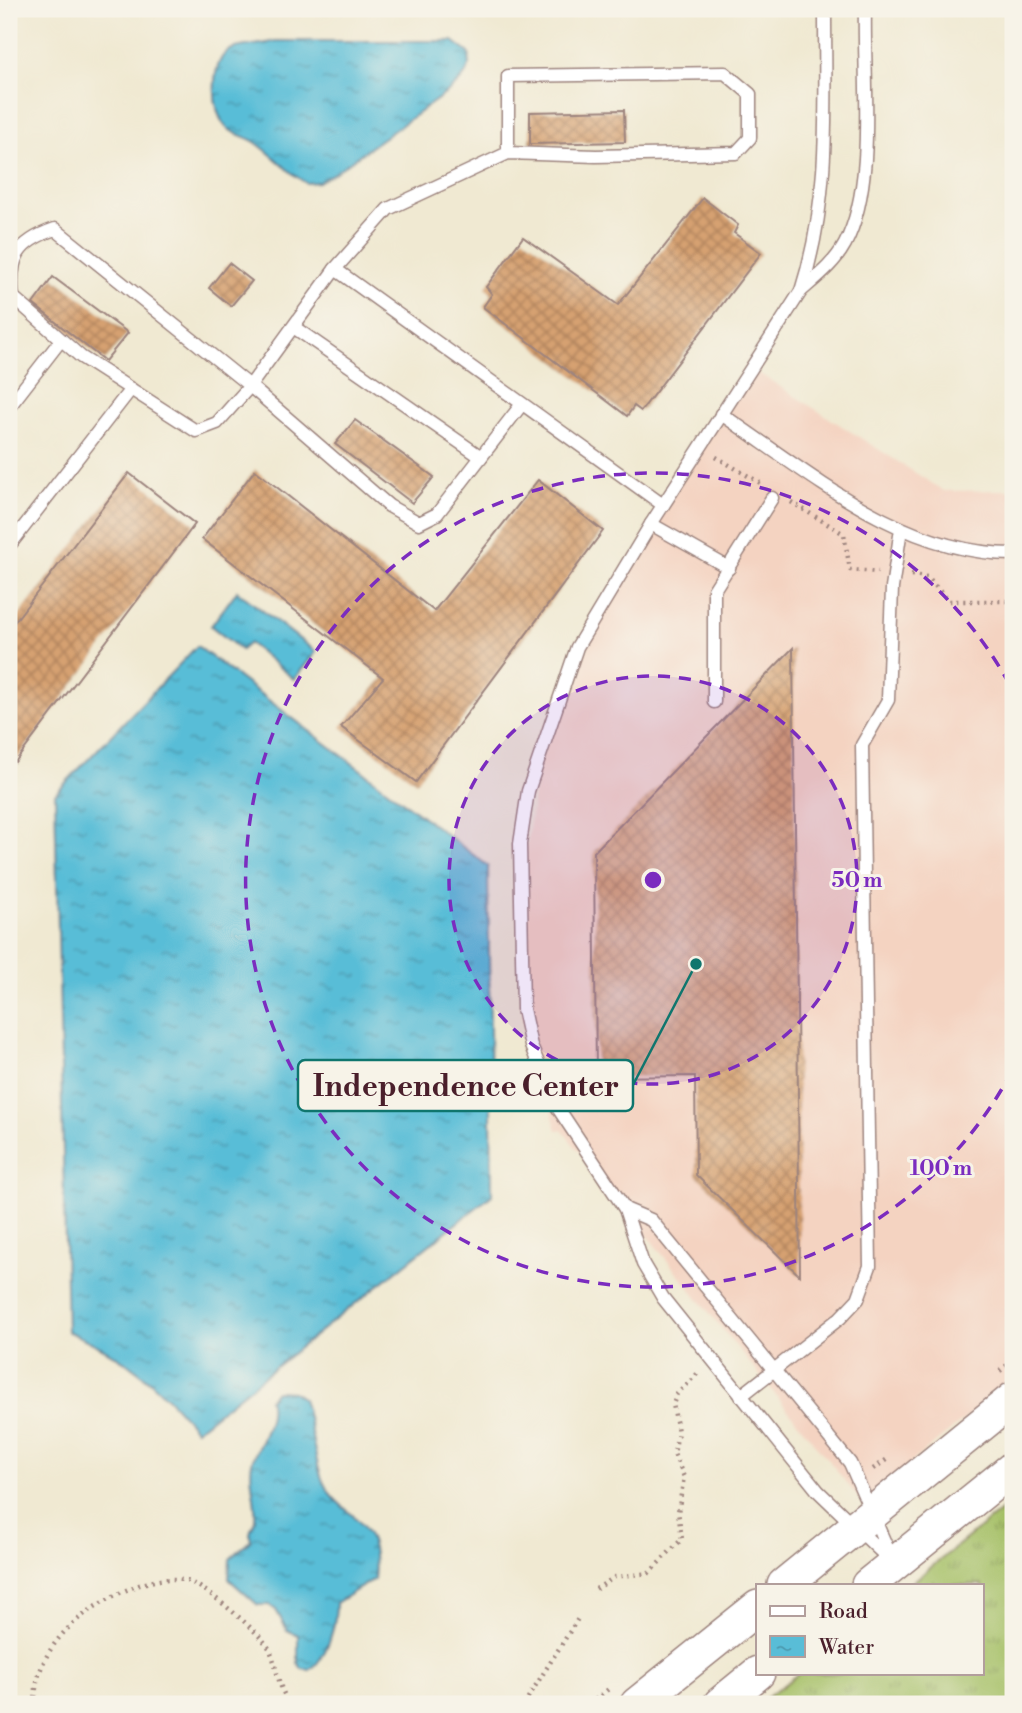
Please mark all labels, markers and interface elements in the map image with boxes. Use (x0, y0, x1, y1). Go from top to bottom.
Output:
centre of rings (641, 868, 665, 892)
text: 50 m (832, 868, 882, 894)
callout: Independence Center (298, 1060, 633, 1111)
text: Independence Center (313, 1068, 619, 1106)
text: 100 m (910, 1156, 972, 1182)
legend (756, 1584, 984, 1674)
text: Road (819, 1599, 868, 1625)
text: Water (818, 1635, 874, 1661)

